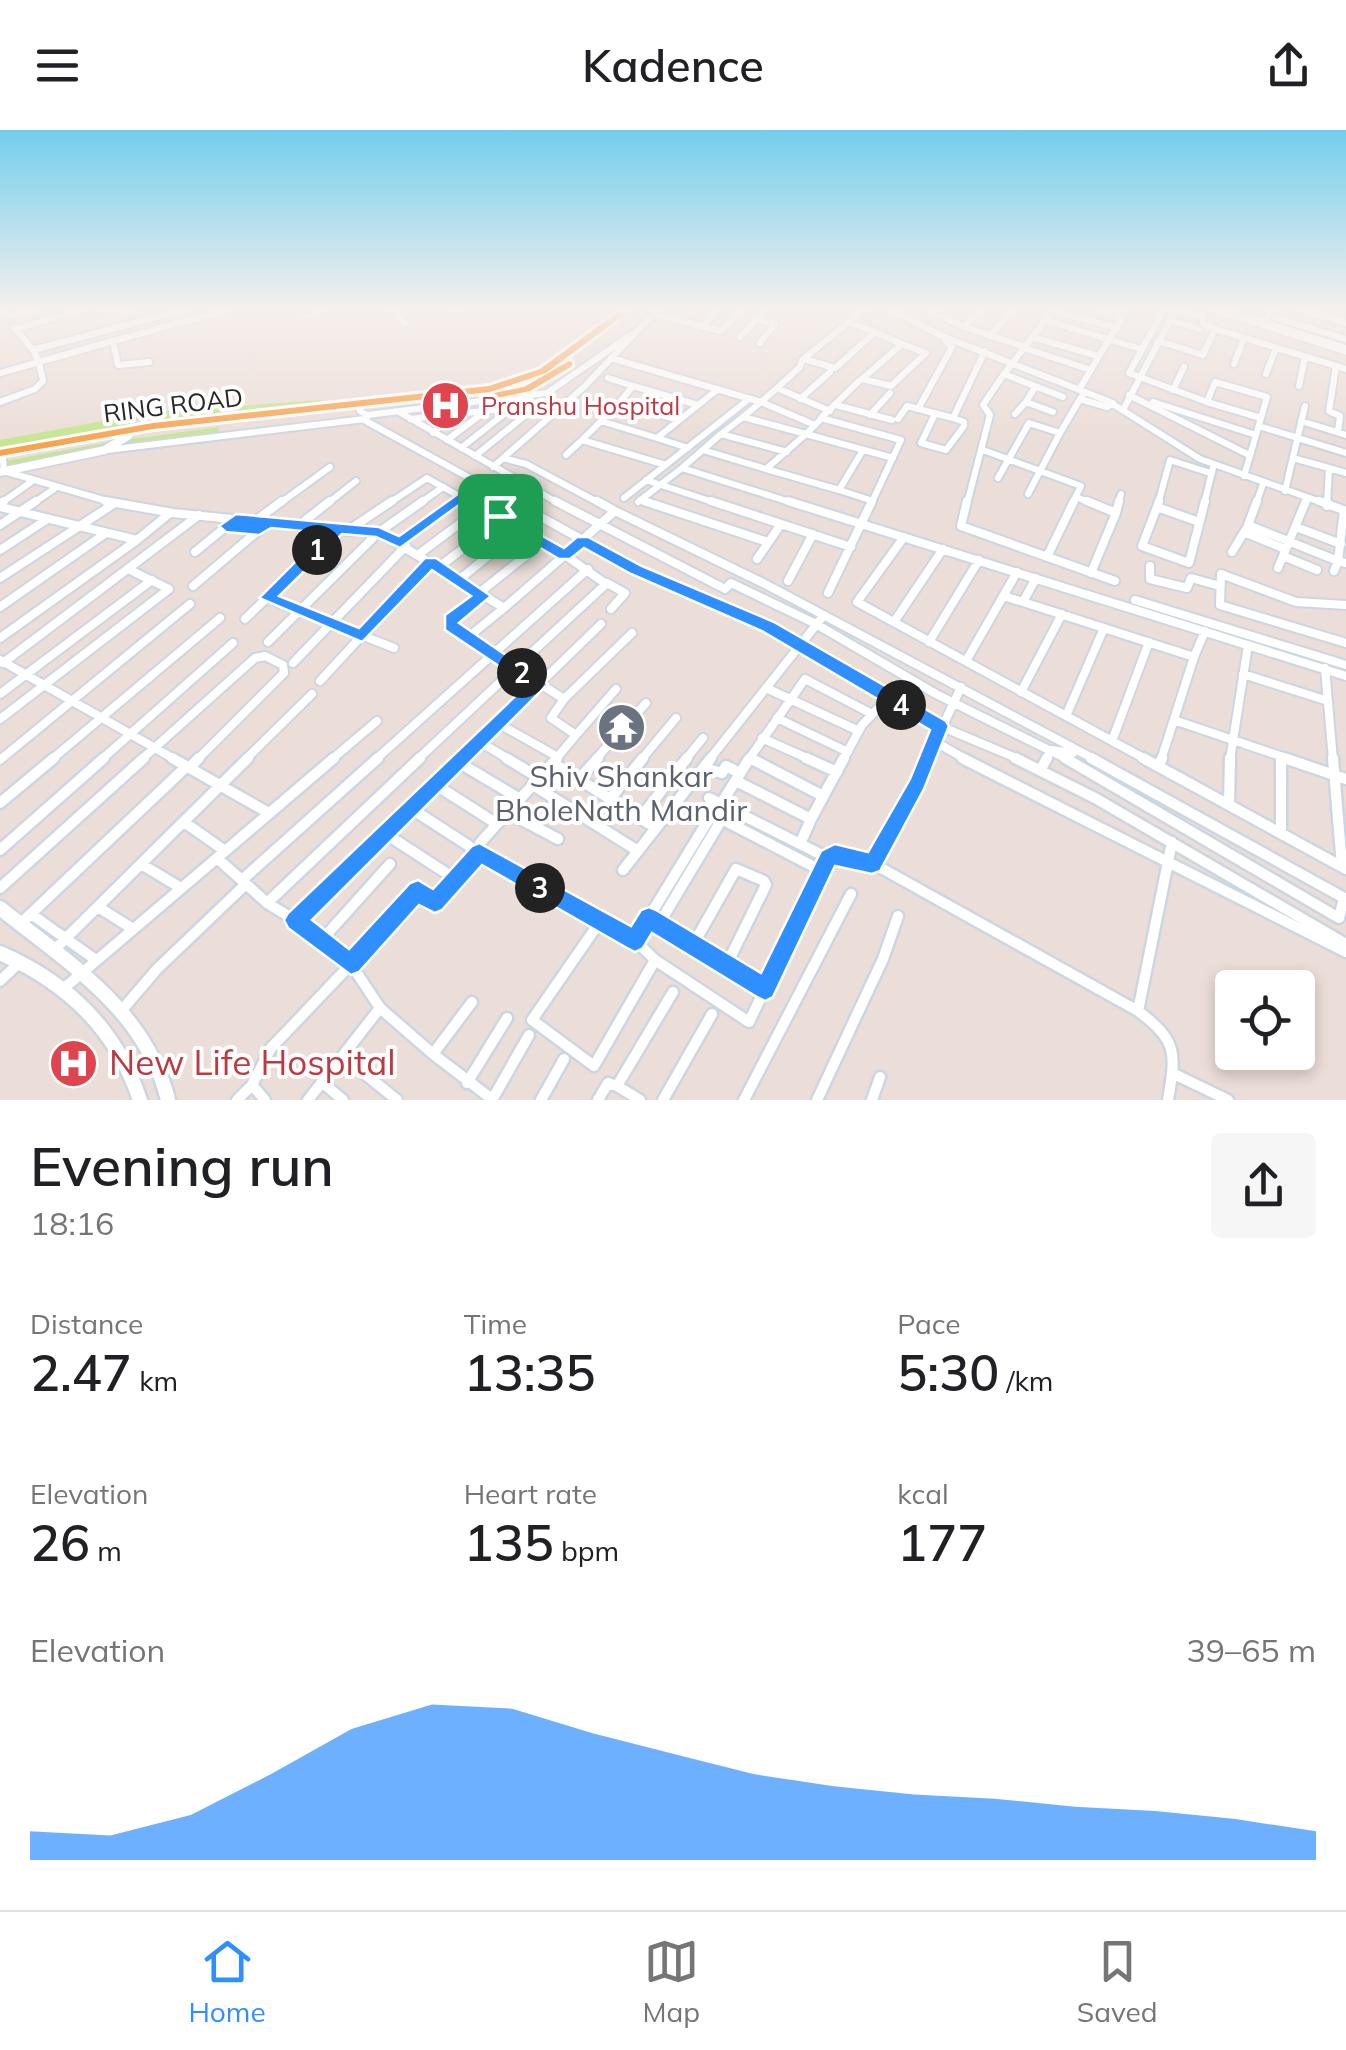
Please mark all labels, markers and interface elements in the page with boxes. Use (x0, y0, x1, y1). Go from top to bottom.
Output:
text: Kadence (582, 37, 764, 93)
icon: menu (30, 38, 85, 93)
icon: share (1261, 38, 1316, 93)
hospital icon: Pranshu Hospital (420, 380, 472, 432)
street label: RING ROAD (101, 381, 245, 428)
place label: Pranshu Hospital (481, 390, 680, 421)
pin (458, 474, 543, 559)
icon: arrive (473, 489, 528, 544)
pin: 1 (292, 525, 342, 575)
text: 1 (309, 532, 325, 567)
pin: 2 (497, 648, 547, 698)
text: 2 (514, 655, 530, 690)
pin: 4 (876, 680, 926, 730)
text: 4 (893, 687, 909, 722)
temple icon: Shiv Shankar BholeNath Mandir (595, 702, 647, 754)
place label: Shiv Shankar BholeNath Mandir (495, 757, 747, 829)
pin: 3 (515, 863, 565, 913)
text: 3 (532, 870, 548, 905)
map controls (1215, 970, 1315, 1070)
button: locate (1215, 970, 1315, 1070)
hospital icon: New Life Hospital (48, 1037, 100, 1089)
place label: New Life Hospital (109, 1040, 396, 1084)
text: Evening run (30, 1131, 334, 1200)
button: share (1211, 1133, 1316, 1238)
text: 18:16 (30, 1203, 114, 1243)
text: Distance (30, 1306, 143, 1341)
text: Time (464, 1306, 527, 1341)
text: Pace (897, 1306, 961, 1341)
text: 2.47 (30, 1341, 132, 1404)
text: 13:35 (464, 1341, 596, 1404)
text: 5:30 (897, 1341, 999, 1404)
text: km (132, 1363, 178, 1398)
text: /km (999, 1363, 1053, 1398)
text: Elevation (30, 1476, 148, 1511)
text: Heart rate (464, 1476, 597, 1511)
text: kcal (897, 1476, 949, 1511)
text: 26 (30, 1511, 90, 1574)
text: 135 (464, 1511, 554, 1574)
text: 177 (897, 1511, 987, 1574)
text: m (90, 1533, 122, 1568)
text: bpm (554, 1533, 619, 1568)
text: Elevation (30, 1630, 165, 1670)
text: 39–65 m (1187, 1630, 1316, 1670)
tab: Home (188, 1934, 266, 2029)
tab: Map (642, 1934, 700, 2029)
tab: Saved (1077, 1934, 1158, 2029)

